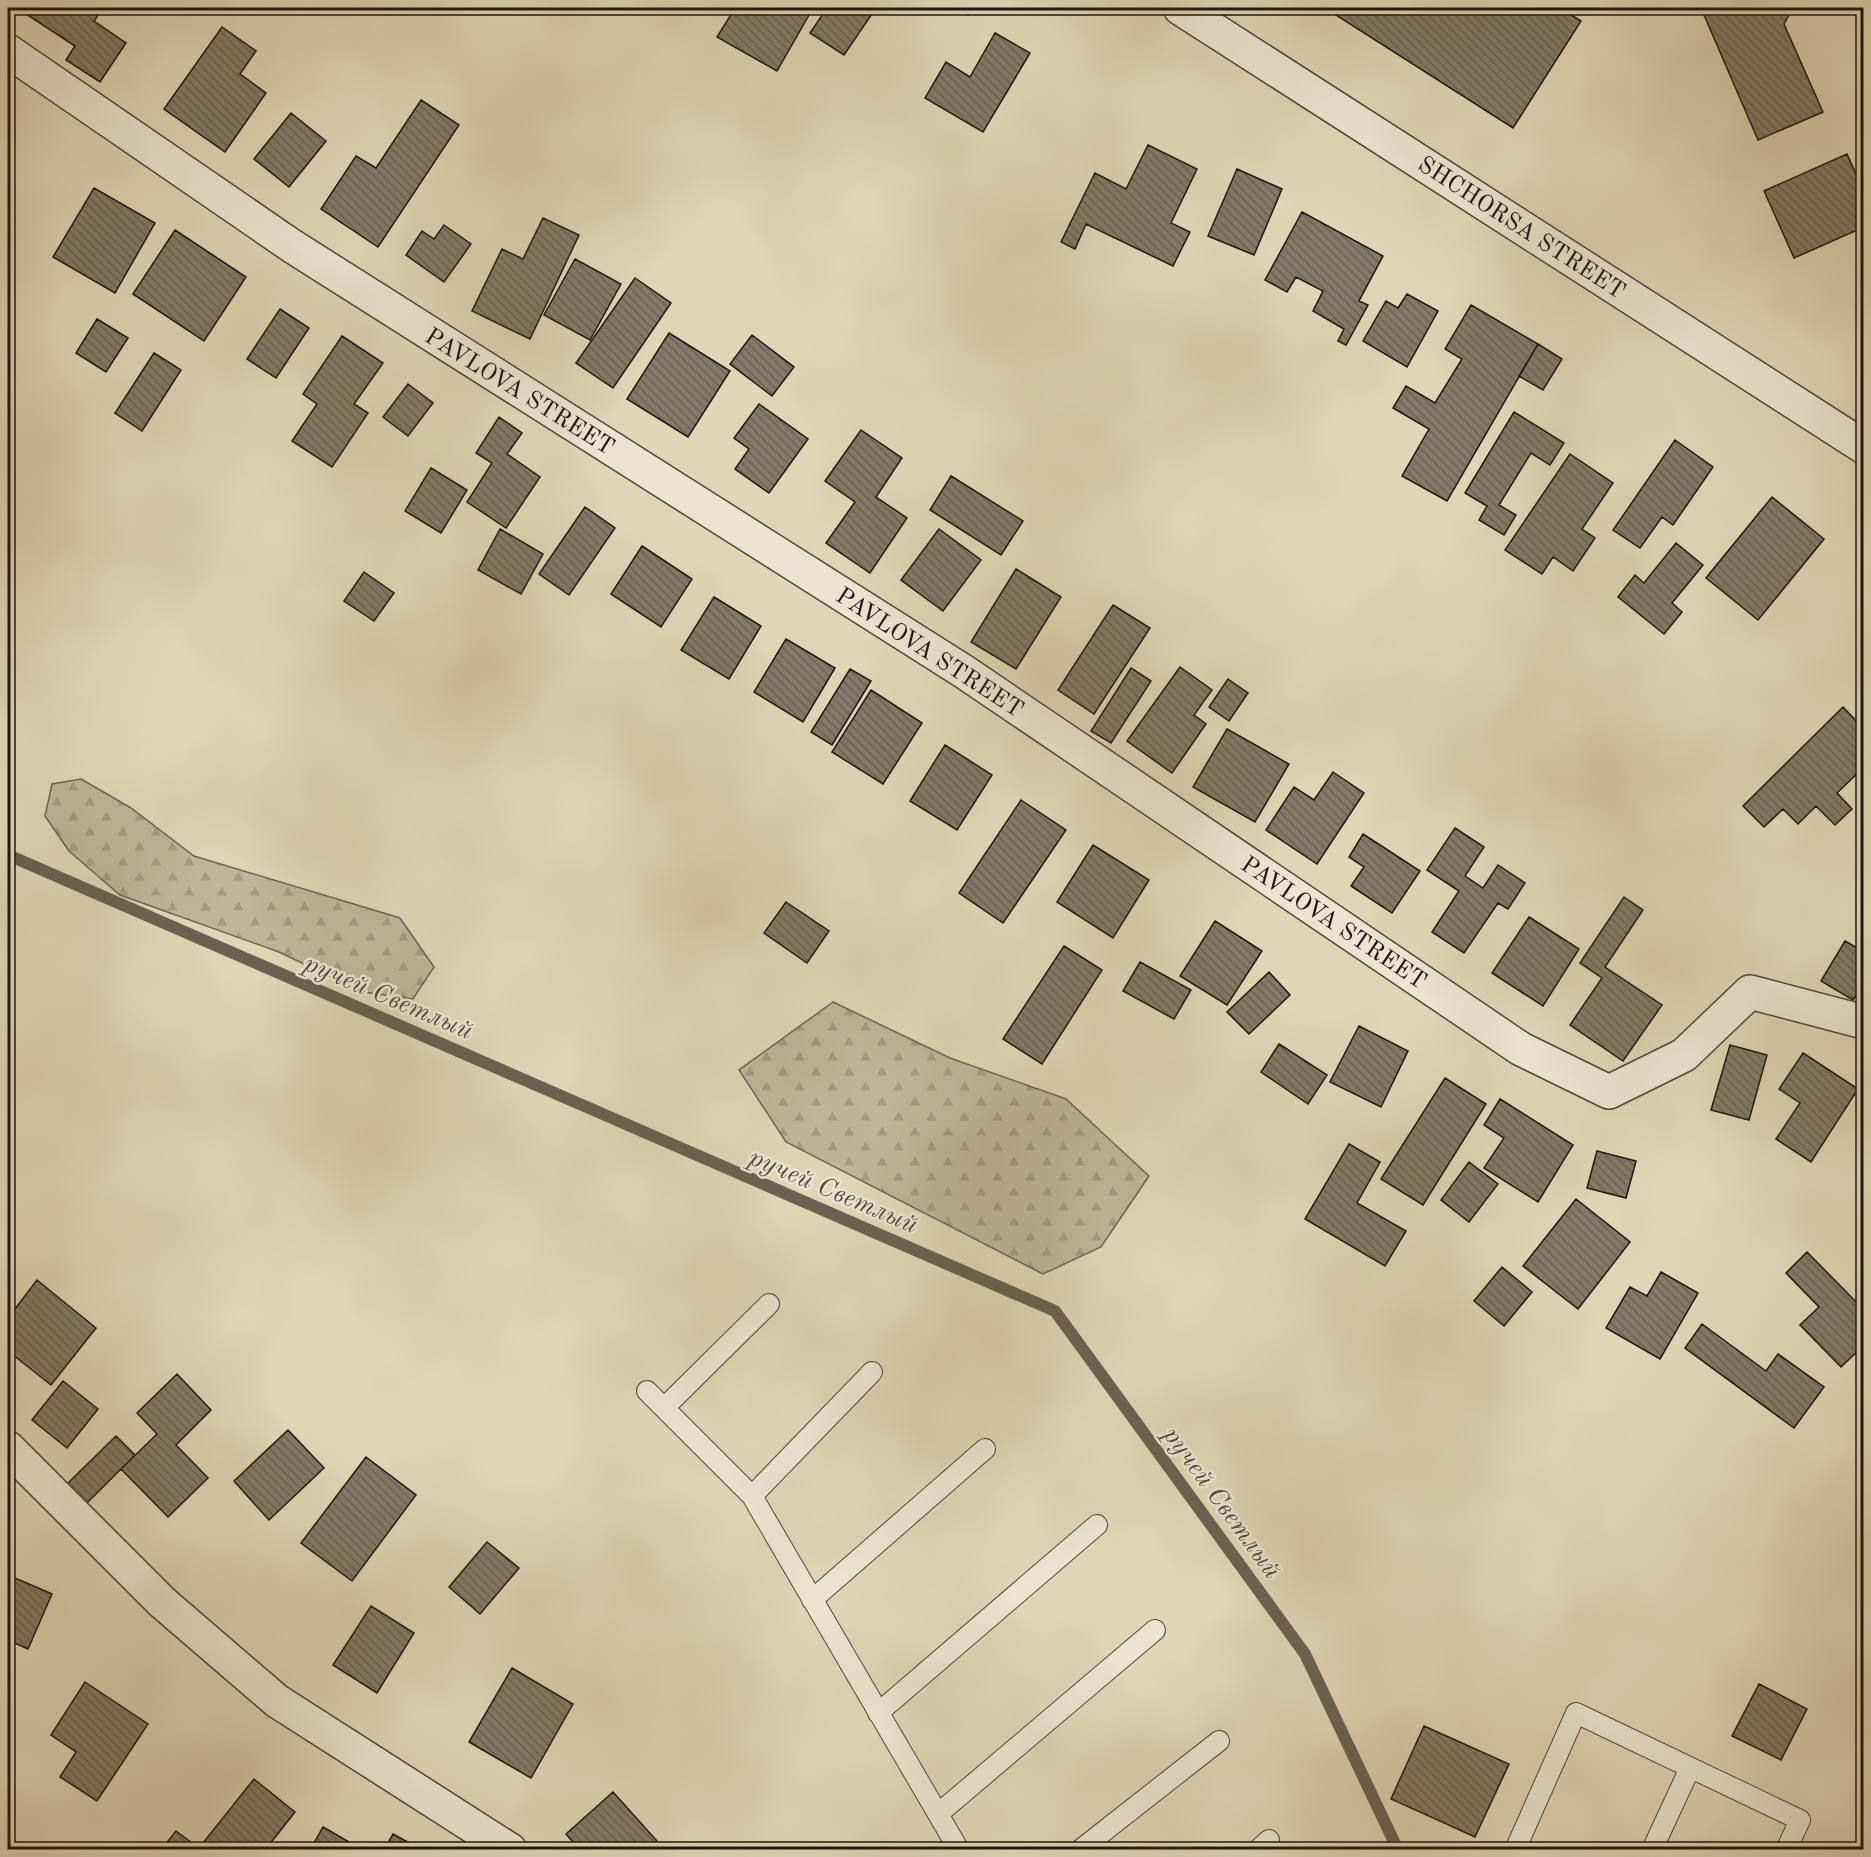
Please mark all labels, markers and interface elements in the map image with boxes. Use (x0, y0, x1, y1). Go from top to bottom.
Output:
street label: SHCHORSA STREET (1413, 153, 1629, 305)
street label: PAVLOVA STREET (420, 325, 618, 461)
street label: PAVLOVA STREET (831, 584, 1027, 723)
street label: PAVLOVA STREET (1236, 853, 1430, 995)
water label: ручей Светлый (298, 950, 477, 1045)
water label: ручей Светлый (743, 1144, 922, 1239)
water label: ручей Светлый (1157, 1421, 1285, 1584)

